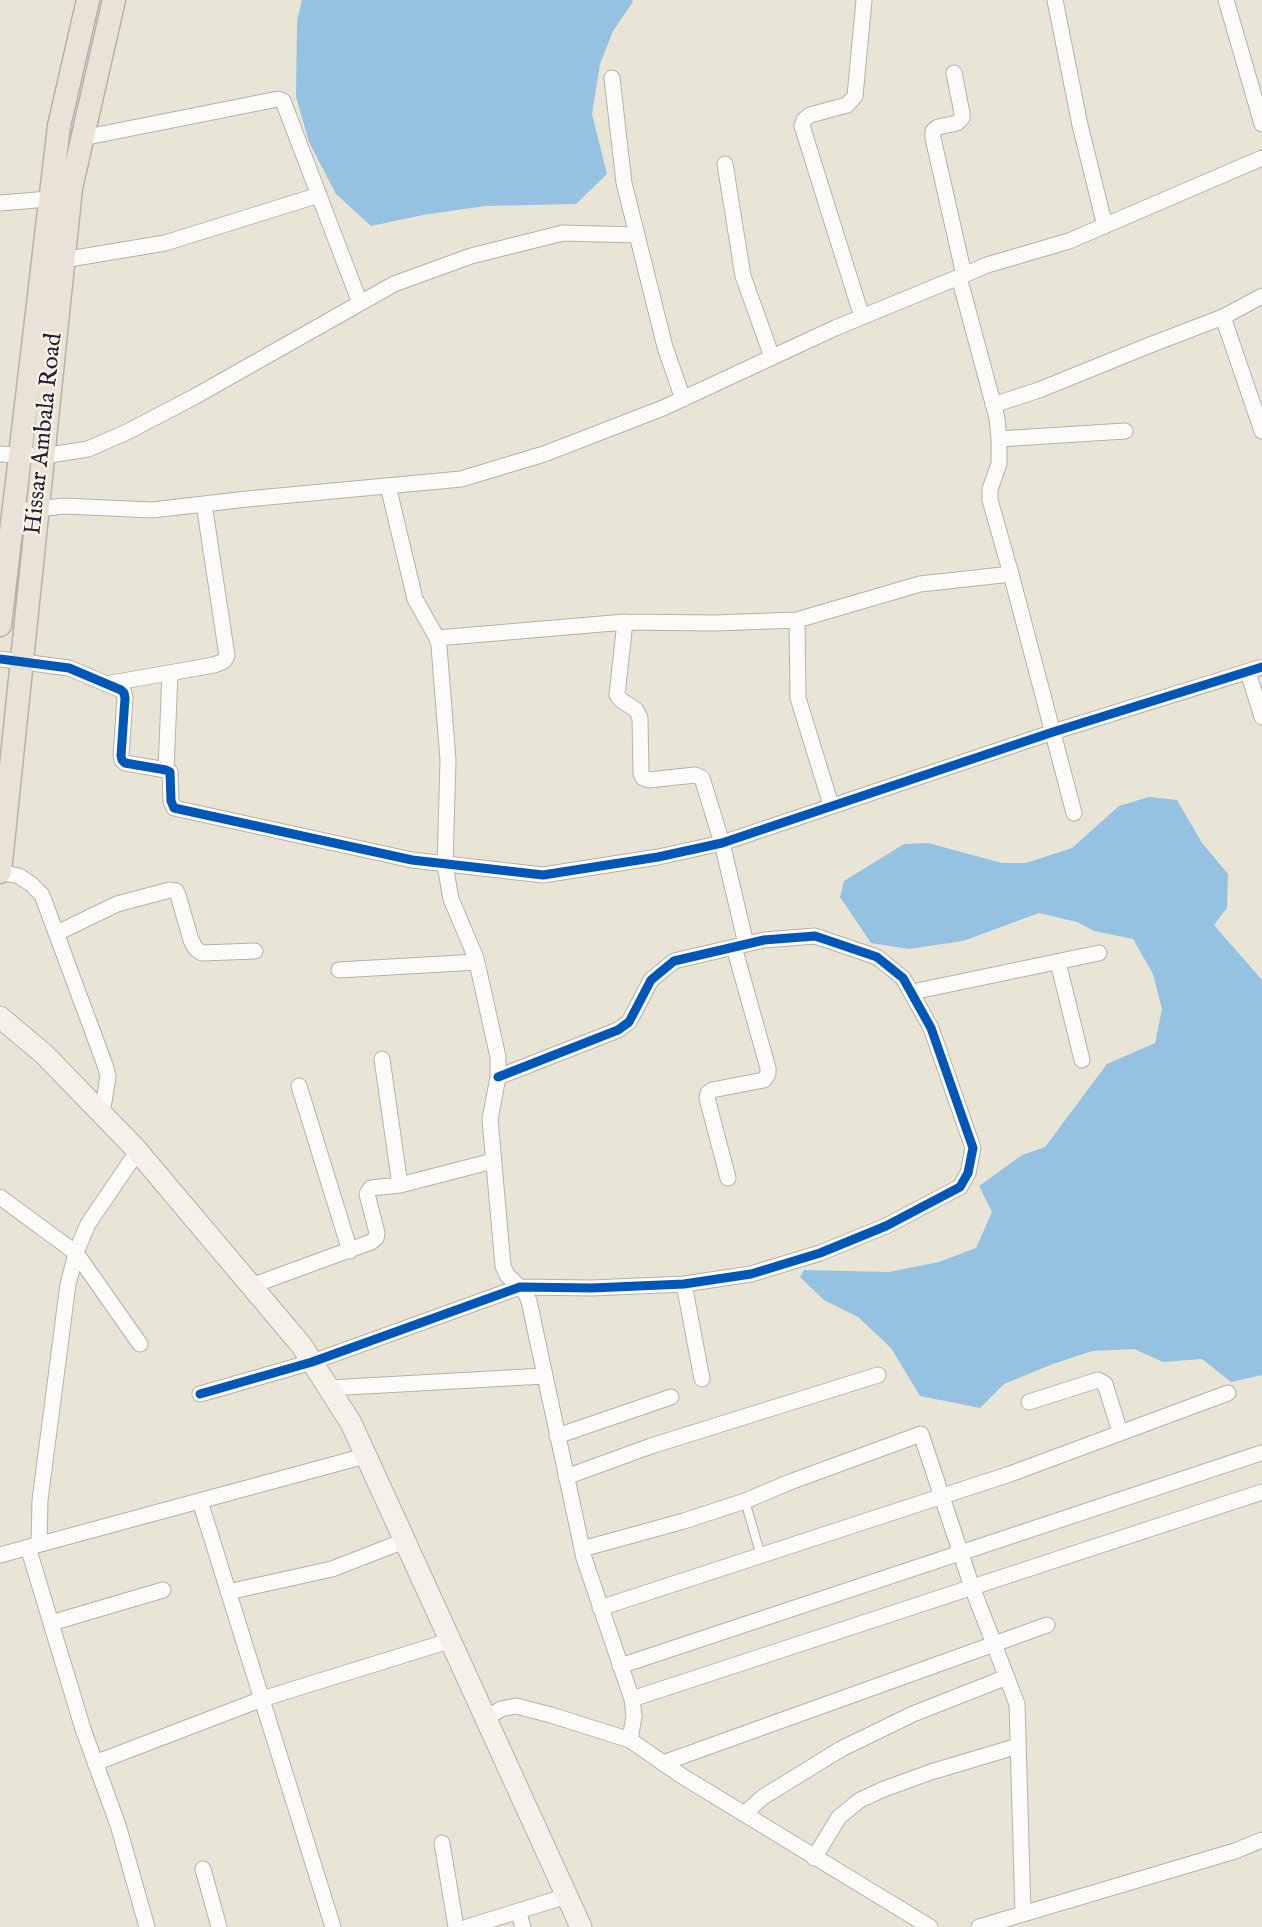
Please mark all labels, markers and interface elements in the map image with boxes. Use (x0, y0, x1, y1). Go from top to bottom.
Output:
street label: Hissar Ambala Road (20, 332, 70, 536)

